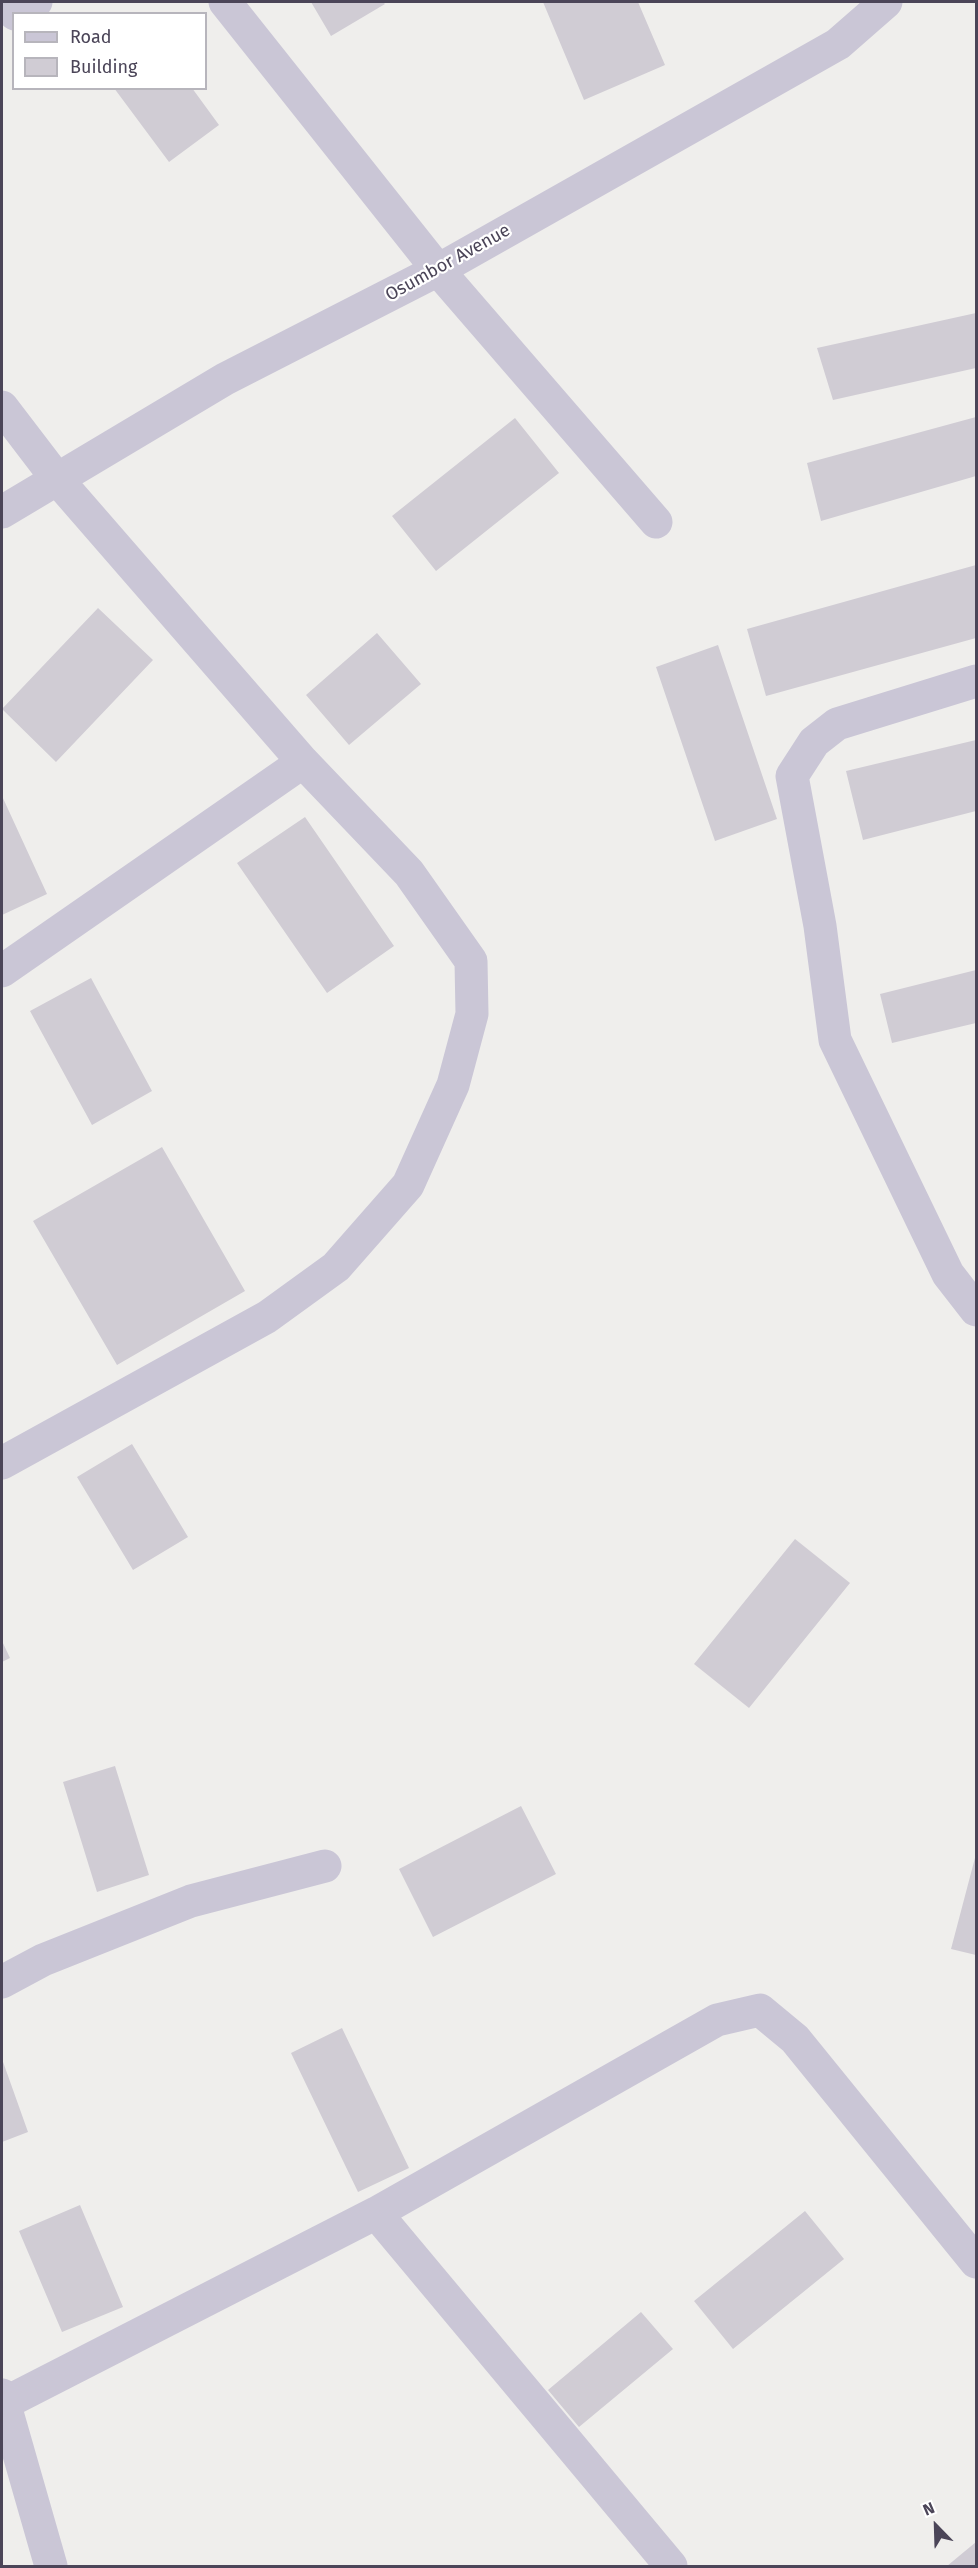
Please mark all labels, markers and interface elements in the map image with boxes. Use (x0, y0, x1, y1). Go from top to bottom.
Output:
legend (12, 12, 207, 90)
text: Road (70, 26, 112, 48)
text: Building (70, 56, 137, 78)
street label: Osumbor Avenue (382, 220, 514, 306)
north arrow (906, 2496, 966, 2556)
text: N (920, 2498, 937, 2520)

